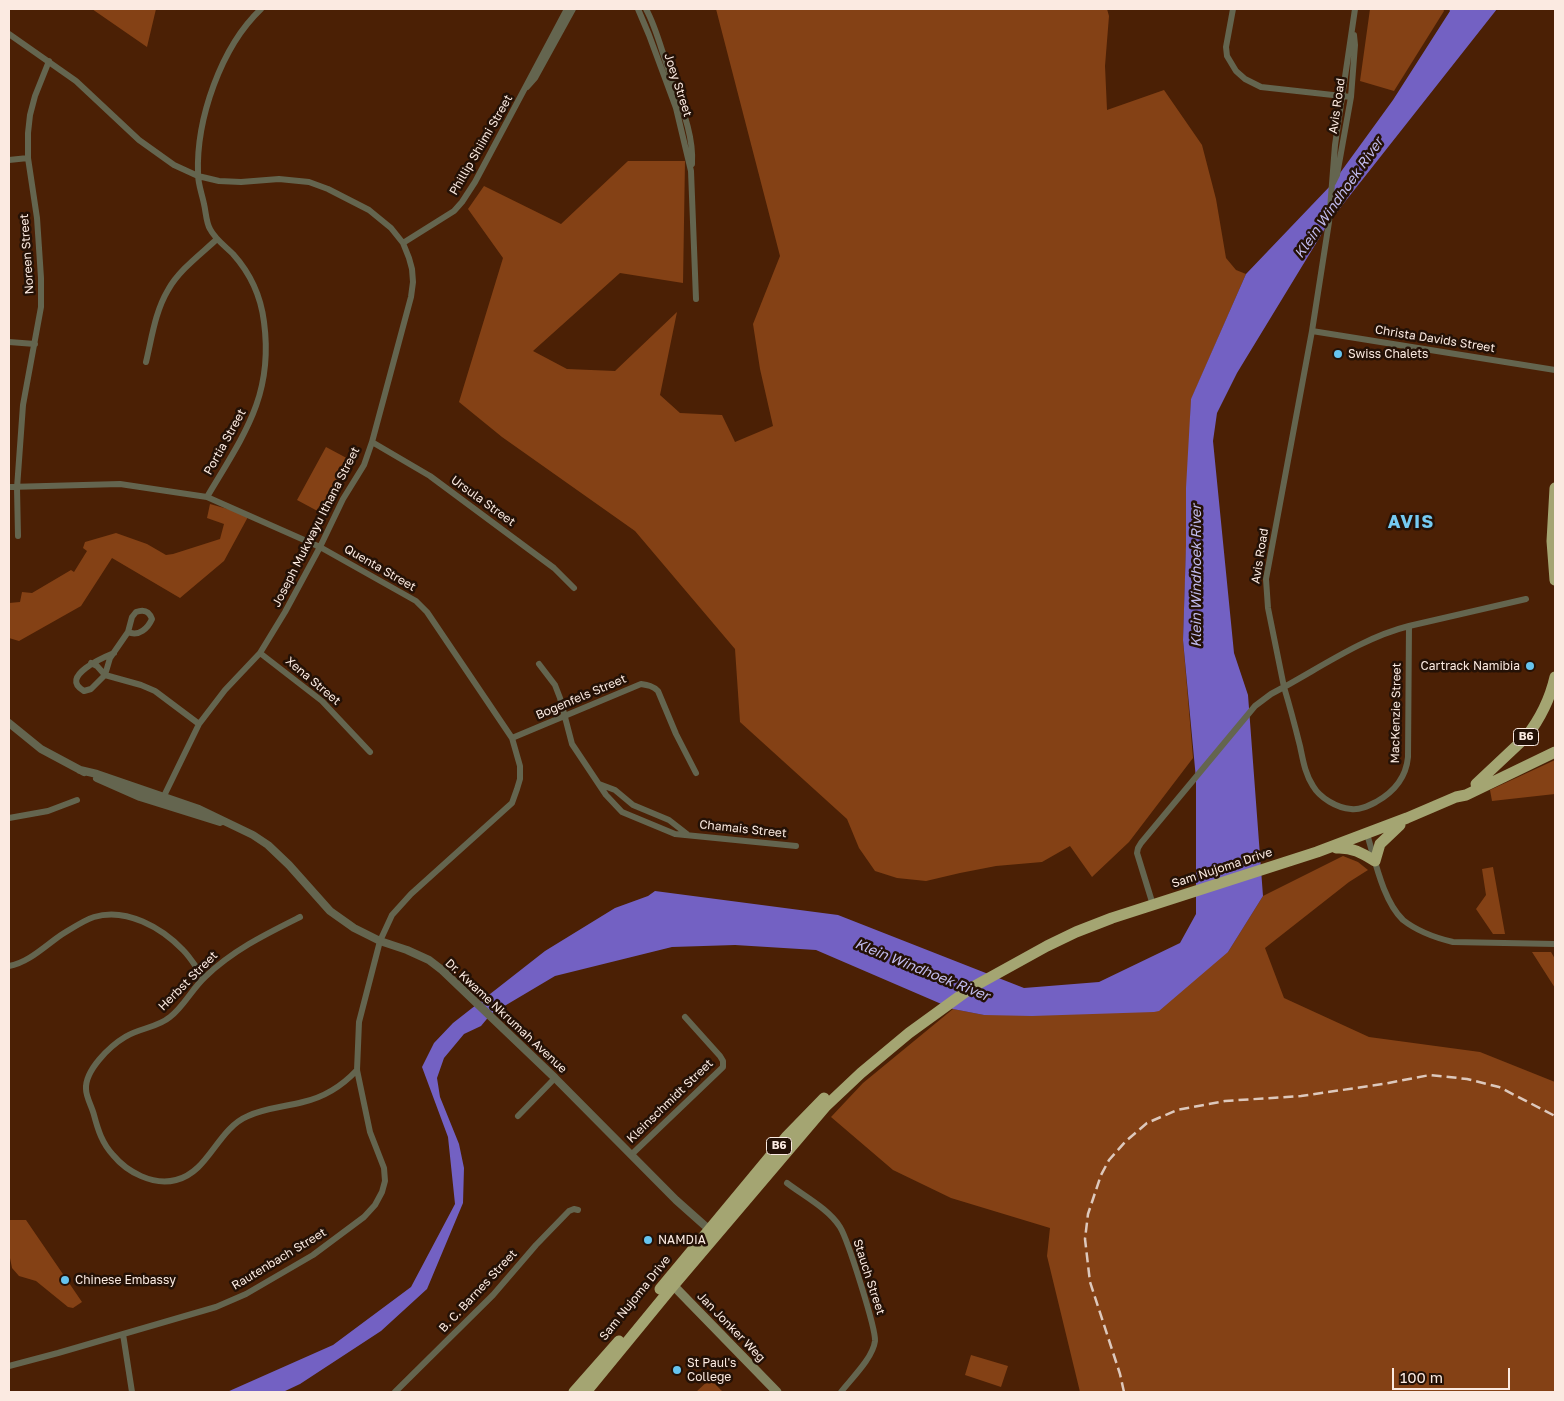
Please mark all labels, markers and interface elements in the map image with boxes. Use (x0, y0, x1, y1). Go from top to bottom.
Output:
street label: Joey Street (661, 51, 695, 119)
street label: Avis Road (1326, 77, 1348, 135)
street label: Phillip Shiimi Street (446, 92, 516, 198)
water label: Klein Windhoek River (1291, 135, 1387, 261)
street label: Noreen Street (17, 213, 37, 295)
street label: Christa Davids Street (1374, 322, 1496, 356)
place label: Swiss Chalets (1348, 347, 1428, 361)
marker: Swiss Chalets (1332, 348, 1344, 360)
street label: Portia Street (201, 407, 249, 477)
street label: Joseph Mukwayu Ithana Street (269, 445, 363, 609)
street label: Ursula Street (448, 473, 518, 529)
water label: Klein Windhoek River (1189, 504, 1205, 648)
district label: AVIS (1387, 511, 1435, 533)
street label: Avis Road (1249, 527, 1271, 585)
street label: Quenta Street (342, 542, 418, 594)
street label: Xena Street (283, 654, 343, 708)
place label: Cartrack Namibia (1421, 659, 1520, 673)
marker: Cartrack Namibia (1524, 660, 1536, 672)
street label: MacKenzie Street (1388, 662, 1404, 764)
street label: Bogenfels Street (534, 671, 628, 723)
road number: B6 (1514, 729, 1538, 746)
street label: Chamais Street (699, 817, 787, 841)
street label: Sam Nujoma Drive (1170, 845, 1274, 891)
water label: Klein Windhoek River (852, 935, 992, 1005)
street label: Herbst Street (155, 948, 221, 1014)
street label: Dr. Kwame Nkrumah Avenue (442, 956, 570, 1076)
street label: Kleinschmidt Street (624, 1056, 716, 1146)
road number: B6 (766, 1138, 792, 1154)
street label: Rautenbach Street (229, 1225, 329, 1293)
place label: NAMDIA (658, 1233, 706, 1247)
marker: NAMDIA (642, 1234, 654, 1246)
street label: Stauch Street (850, 1237, 888, 1317)
street label: B. C. Barnes Street (436, 1247, 520, 1335)
street label: Sam Nujoma Drive (596, 1253, 674, 1343)
place label: Chinese Embassy (75, 1273, 176, 1287)
marker: Chinese Embassy (59, 1274, 71, 1286)
street label: Jan Jonker Weg (694, 1289, 768, 1365)
place label: St Paul's College (687, 1356, 736, 1384)
scale bar (1394, 1358, 1512, 1390)
marker: St Paul's College (671, 1364, 683, 1376)
text: 100 m (1400, 1368, 1443, 1386)

